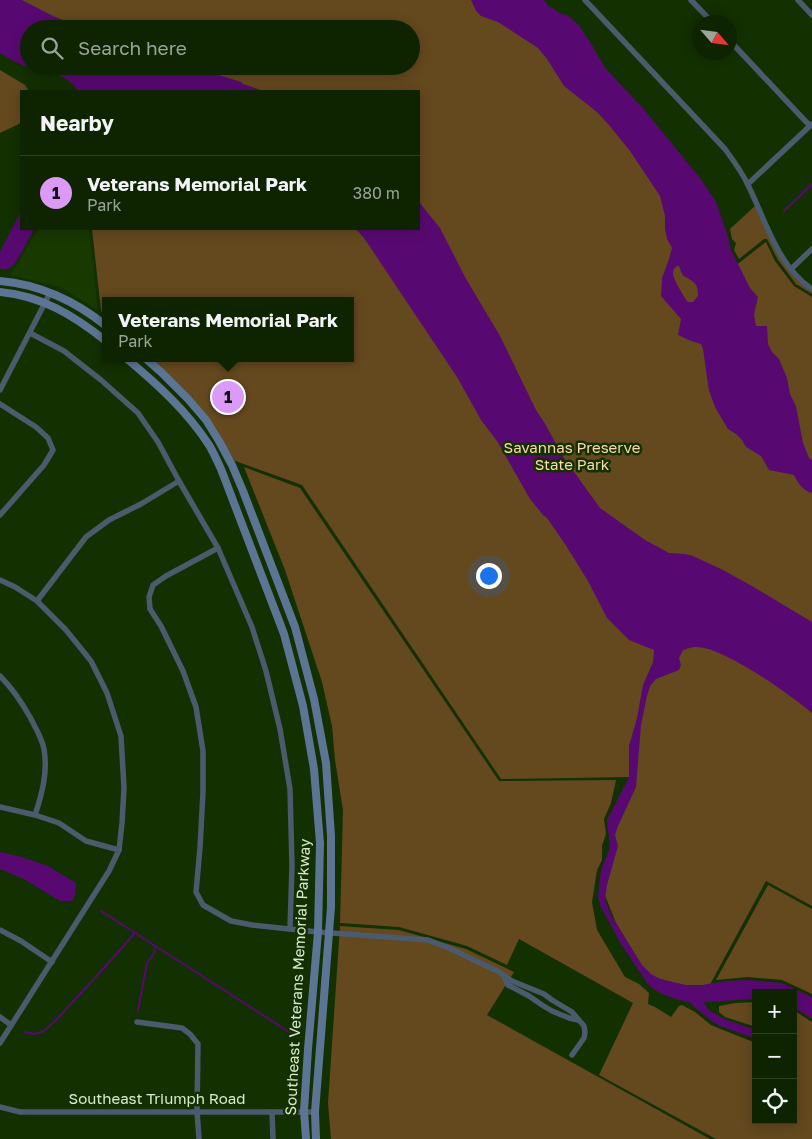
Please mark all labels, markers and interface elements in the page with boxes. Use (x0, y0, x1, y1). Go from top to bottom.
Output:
north arrow (692, 15, 737, 60)
search box (20, 20, 420, 75)
icon: search (38, 34, 66, 62)
text: Search here (78, 36, 187, 59)
text: Nearby (40, 110, 114, 136)
text: Veterans Memorial Park (87, 172, 307, 195)
text: 1 (52, 183, 60, 203)
text: 380 m (353, 183, 400, 203)
text: Park (87, 195, 122, 215)
popup (102, 297, 354, 362)
text: Veterans Memorial Park (118, 308, 338, 331)
text: Park (118, 331, 153, 351)
pin: 1 (212, 378, 244, 416)
park label: Savannas Preserve State Park (504, 438, 641, 473)
your location (476, 563, 502, 589)
street label: Southeast Veterans Memorial Parkway (281, 837, 313, 1116)
map controls (752, 989, 797, 1124)
button: + (752, 989, 797, 1034)
button: − (752, 1034, 797, 1079)
button: locate (752, 1079, 797, 1124)
street label: Southeast Triumph Road (69, 1089, 245, 1107)

